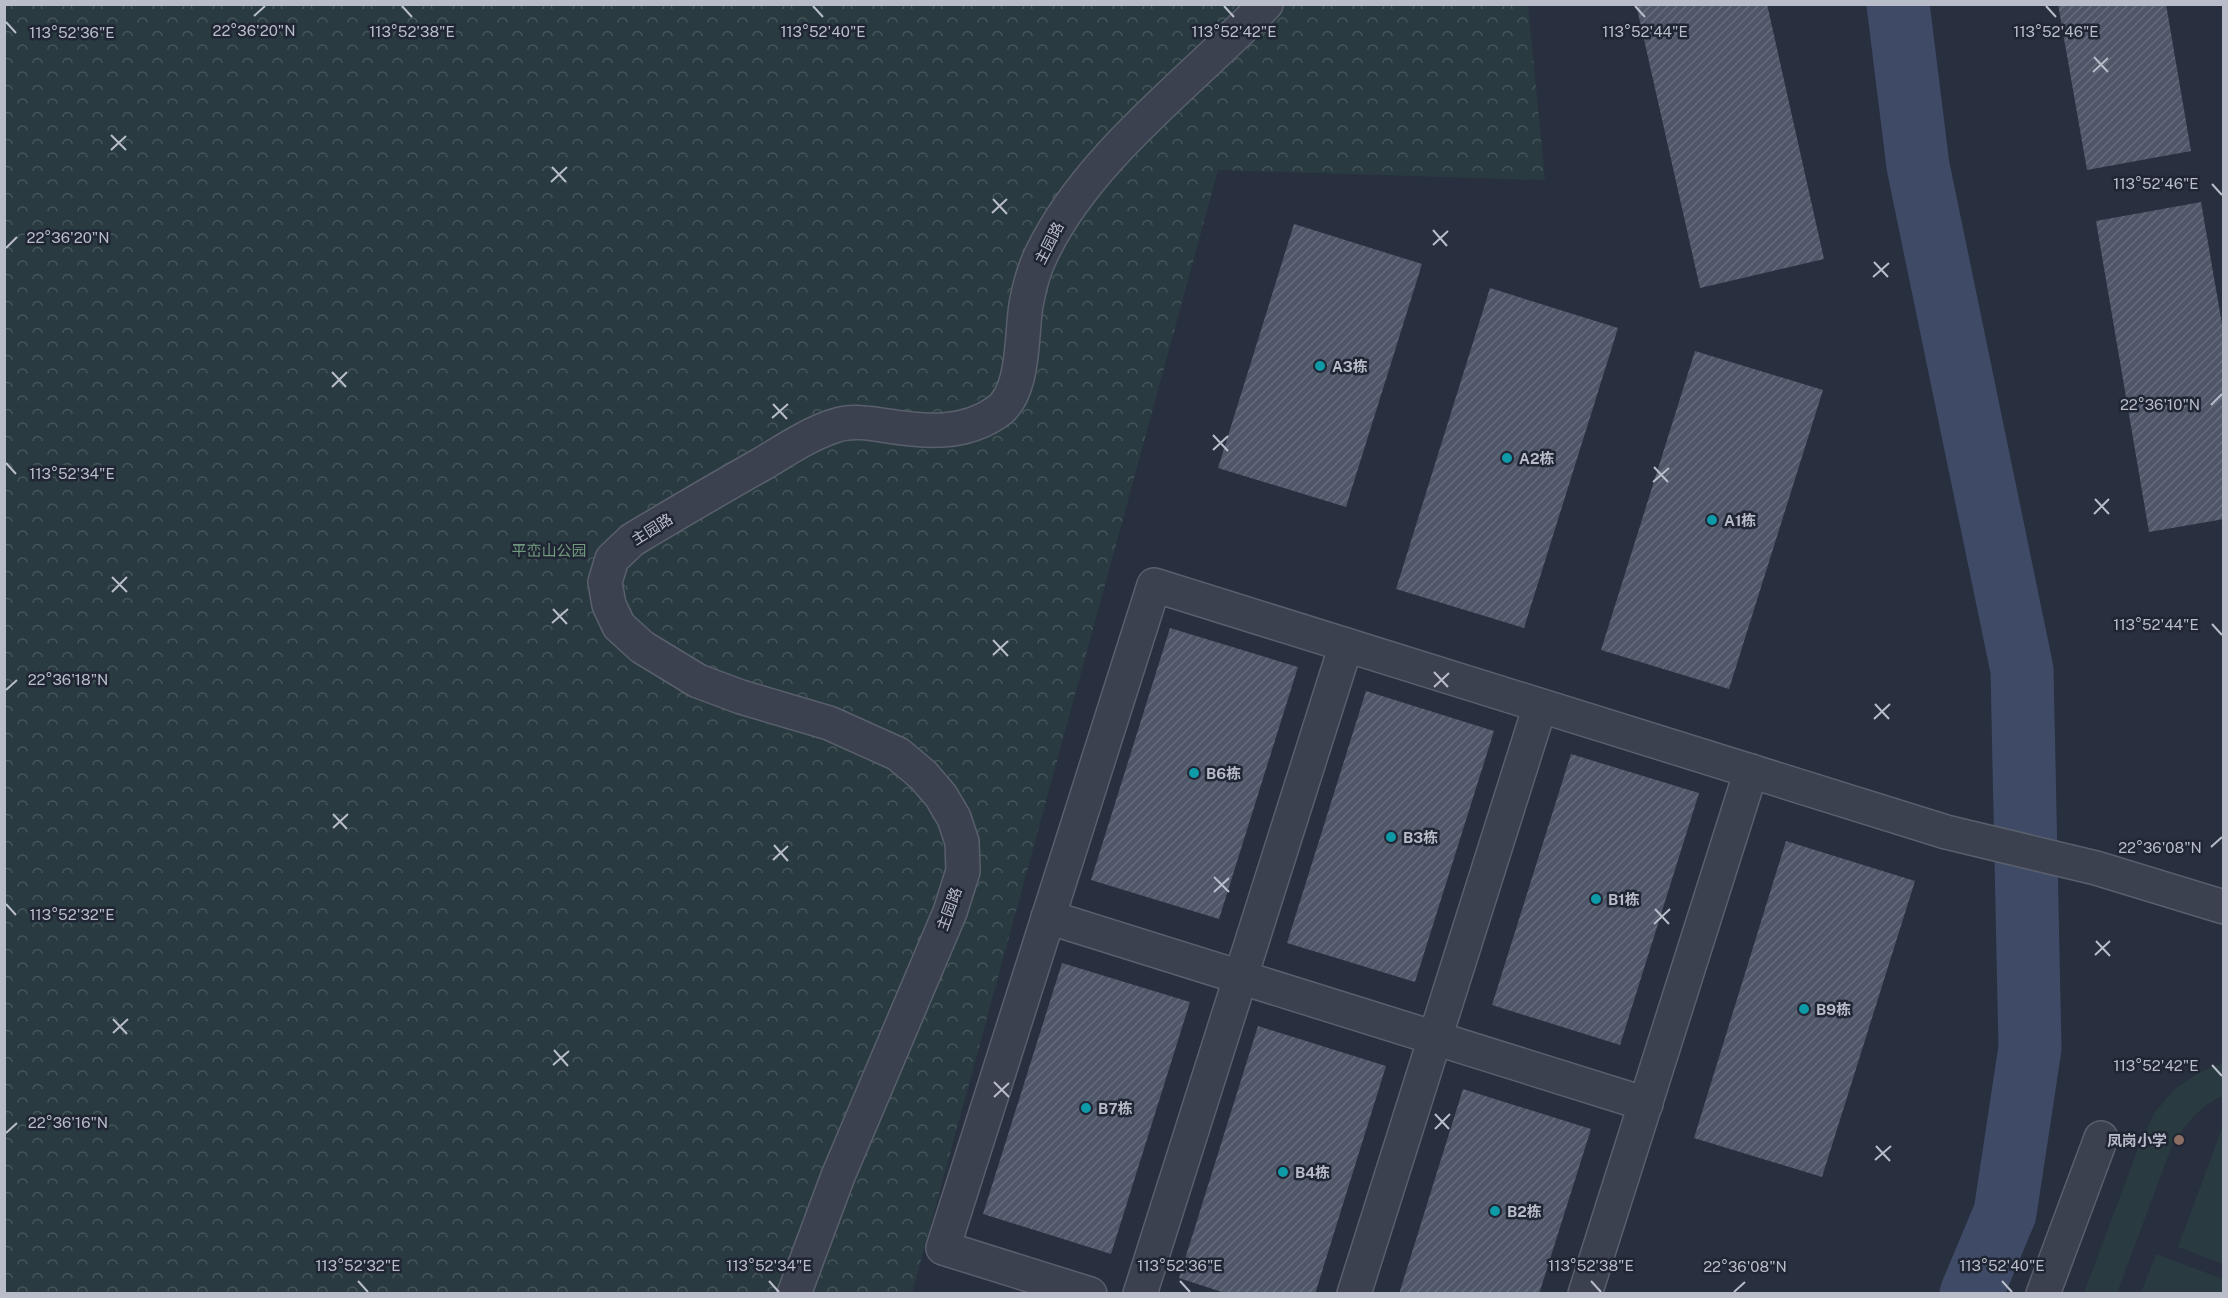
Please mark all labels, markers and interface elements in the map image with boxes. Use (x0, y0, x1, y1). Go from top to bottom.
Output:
text: 22°36'20"N (212, 22, 296, 39)
text: 113°52'38"E (369, 23, 455, 40)
text: 113°52'40"E (780, 23, 866, 40)
text: 113°52'42"E (1192, 23, 1276, 40)
text: 113°52'44"E (1602, 23, 1688, 40)
text: 113°52'46"E (2013, 23, 2099, 40)
text: 113°52'36"E (29, 24, 115, 41)
text: 113°52'46"E (2113, 175, 2199, 192)
street label: 主园路 (1031, 219, 1067, 267)
text: 22°36'20"N (26, 229, 110, 246)
place label: A3栋 (1332, 358, 1368, 375)
marker: A3栋 (1313, 359, 1327, 373)
text: 22°36'10"N (2120, 396, 2200, 413)
place label: A2栋 (1519, 450, 1554, 467)
marker: A2栋 (1500, 451, 1514, 465)
text: 113°52'34"E (29, 465, 115, 482)
street label: 主园路 (628, 510, 676, 548)
place label: A1栋 (1724, 512, 1756, 529)
marker: A1栋 (1705, 513, 1719, 527)
park label: 平峦山公园 (511, 542, 587, 559)
text: 113°52'44"E (2113, 616, 2199, 633)
text: 22°36'18"N (28, 671, 108, 688)
place label: B6栋 (1206, 765, 1241, 782)
marker: B6栋 (1187, 766, 1201, 780)
place label: B3栋 (1403, 829, 1438, 846)
marker: B3栋 (1384, 830, 1398, 844)
text: 22°36'08"N (2118, 839, 2202, 856)
street label: 主园路 (933, 885, 965, 933)
place label: B1栋 (1608, 891, 1640, 908)
marker: B1栋 (1589, 892, 1603, 906)
text: 113°52'32"E (30, 906, 114, 923)
place label: B9栋 (1816, 1001, 1851, 1018)
marker: B9栋 (1797, 1002, 1811, 1016)
text: 113°52'42"E (2114, 1057, 2198, 1074)
place label: B7栋 (1098, 1100, 1133, 1117)
marker: B7栋 (1079, 1101, 1093, 1115)
text: 22°36'16"N (28, 1114, 108, 1131)
place label: 凤岗小学 (2107, 1132, 2167, 1149)
marker: 凤岗小学 (2172, 1133, 2186, 1147)
place label: B4栋 (1295, 1164, 1330, 1181)
marker: B4栋 (1276, 1165, 1290, 1179)
place label: B2栋 (1507, 1203, 1542, 1220)
marker: B2栋 (1488, 1204, 1502, 1218)
text: 113°52'32"E (316, 1257, 400, 1274)
text: 113°52'34"E (726, 1257, 812, 1274)
text: 113°52'36"E (1137, 1257, 1223, 1274)
text: 113°52'38"E (1548, 1257, 1634, 1274)
text: 113°52'40"E (1959, 1257, 2045, 1274)
text: 22°36'08"N (1703, 1258, 1787, 1275)

